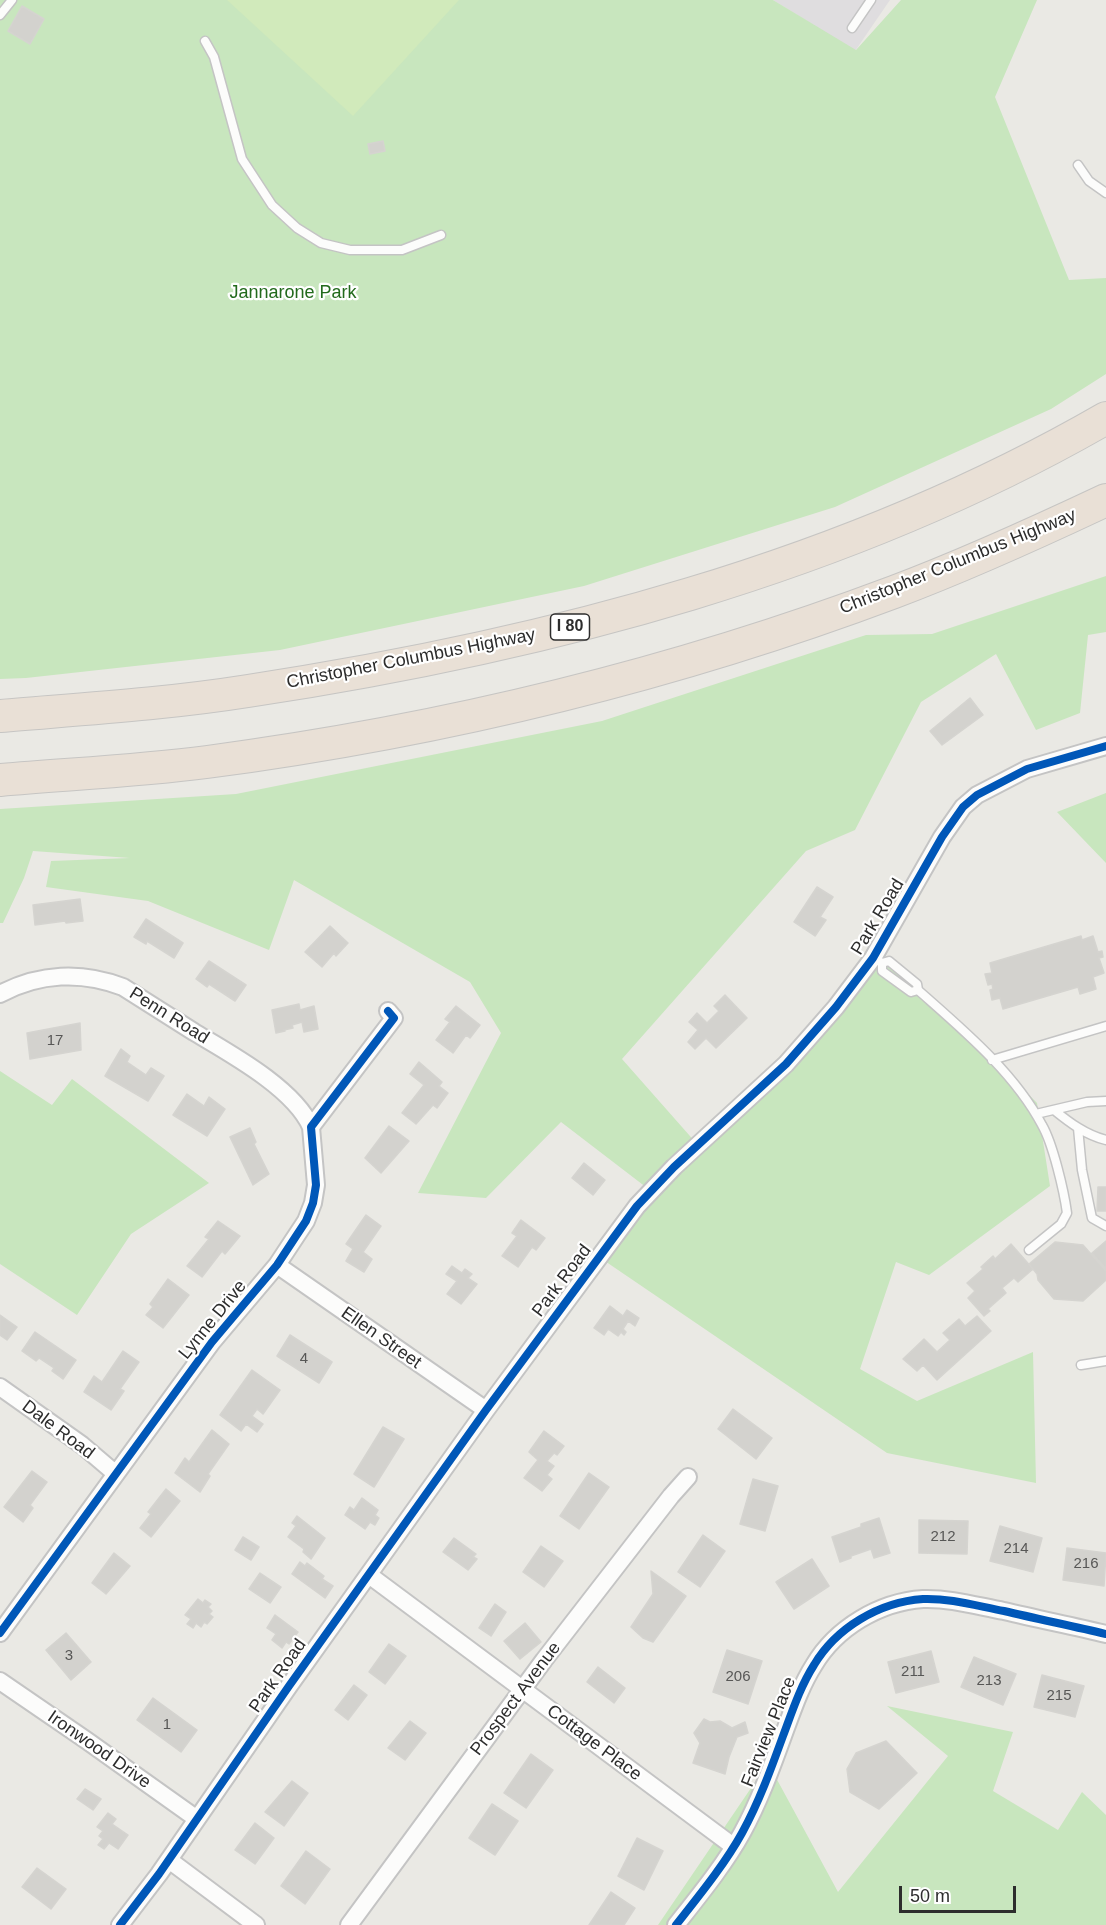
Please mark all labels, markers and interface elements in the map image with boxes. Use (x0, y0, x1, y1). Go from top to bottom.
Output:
park label: Jannarone Park (229, 282, 357, 304)
street label: Christopher Columbus Highway (837, 505, 1079, 619)
road number: I 80 (550, 614, 590, 640)
street label: Christopher Columbus Highway (285, 624, 537, 694)
street label: Park Road (847, 875, 909, 959)
street label: Penn Road (125, 983, 213, 1049)
house number: 17 (47, 1032, 63, 1050)
street label: Park Road (528, 1241, 596, 1321)
street label: Lynne Drive (175, 1276, 251, 1364)
street label: Ellen Street (337, 1302, 425, 1374)
house number: 4 (300, 1350, 308, 1368)
street label: Dale Road (18, 1396, 98, 1464)
house number: 212 (930, 1528, 956, 1546)
house number: 214 (1003, 1540, 1029, 1558)
house number: 216 (1073, 1555, 1099, 1573)
street label: Park Road (245, 1635, 311, 1717)
street label: Prospect Avenue (466, 1638, 566, 1760)
house number: 3 (65, 1647, 73, 1665)
house number: 211 (901, 1663, 925, 1681)
house number: 206 (725, 1668, 751, 1686)
house number: 213 (976, 1672, 1002, 1690)
street label: Fairview Place (737, 1674, 801, 1790)
house number: 215 (1046, 1687, 1072, 1705)
street label: Cottage Place (542, 1700, 646, 1786)
street label: Ironwood Drive (43, 1706, 155, 1794)
house number: 1 (163, 1716, 171, 1734)
scale bar (902, 1874, 1019, 1912)
text: 50 m (910, 1886, 950, 1906)

